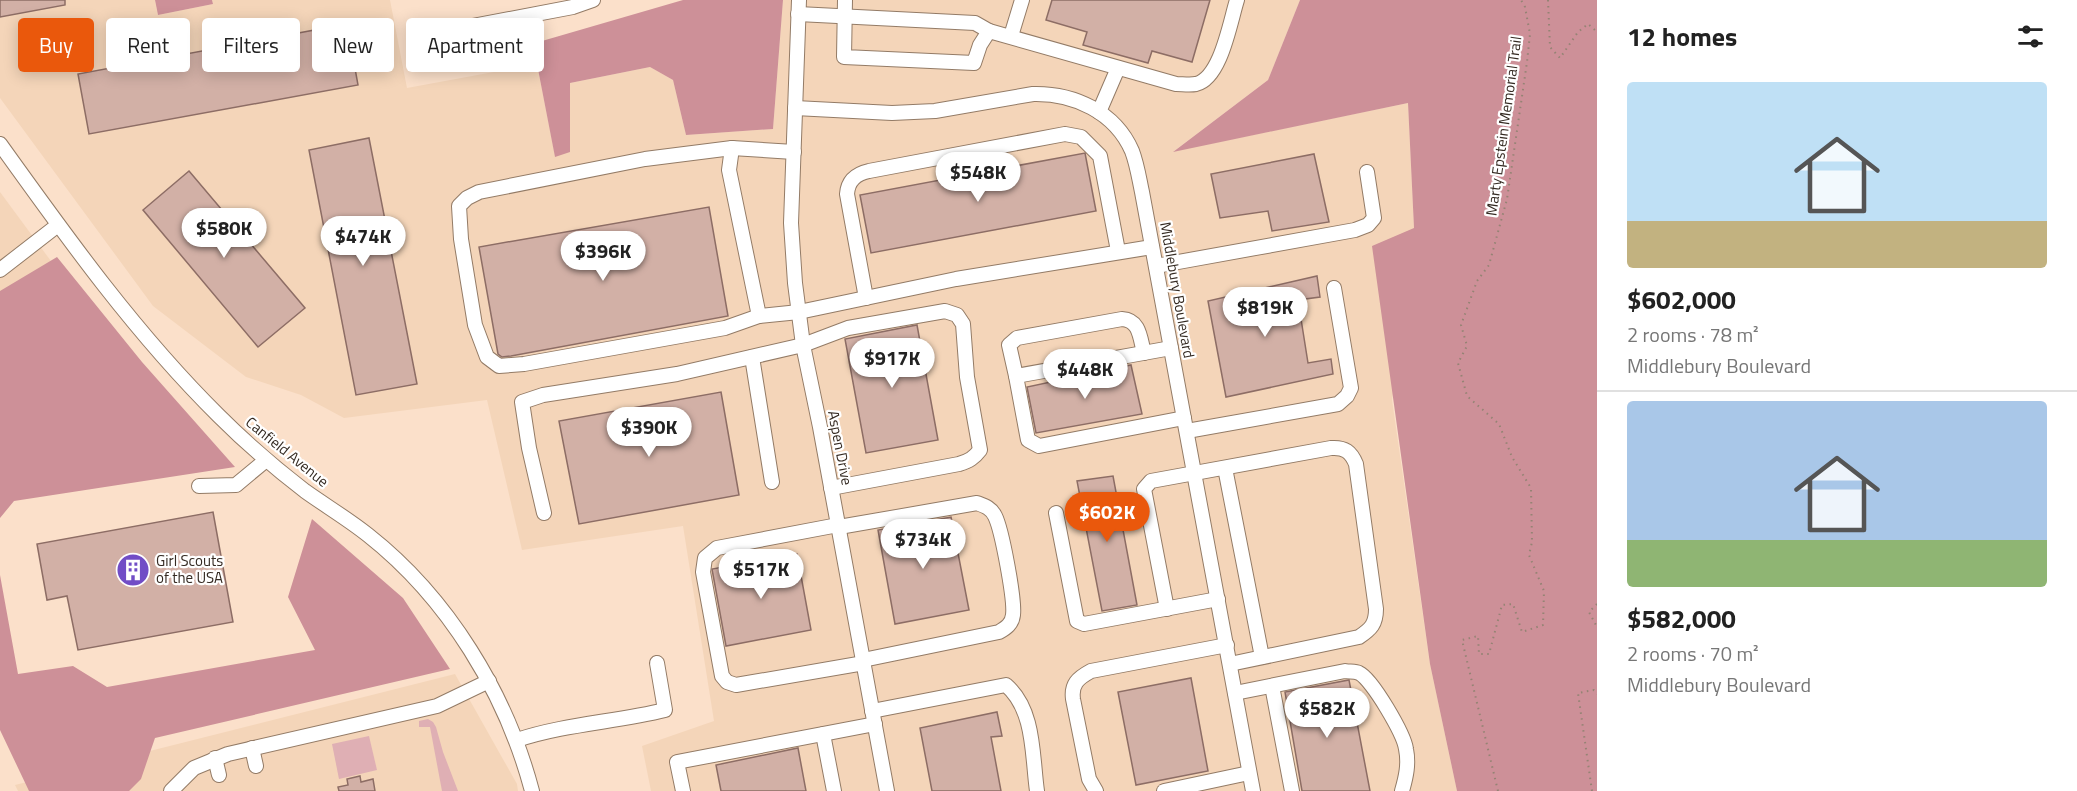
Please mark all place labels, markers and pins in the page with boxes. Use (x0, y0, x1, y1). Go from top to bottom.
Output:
pin: $548K (936, 152, 1020, 203)
pin: $580K (182, 208, 266, 259)
pin: $474K (321, 216, 405, 267)
pin: $396K (561, 231, 645, 282)
pin: $819K (1223, 287, 1307, 338)
pin: $917K (850, 338, 934, 389)
pin: $448K (1043, 349, 1127, 400)
pin: $390K (607, 407, 691, 458)
pin: $602K (1065, 492, 1149, 543)
pin: $734K (881, 519, 965, 570)
place label: Girl Scouts of the USA (156, 549, 223, 589)
pin: $517K (719, 549, 803, 600)
building icon: Girl Scouts of the USA (115, 552, 151, 588)
pin: $582K (1285, 688, 1369, 739)

